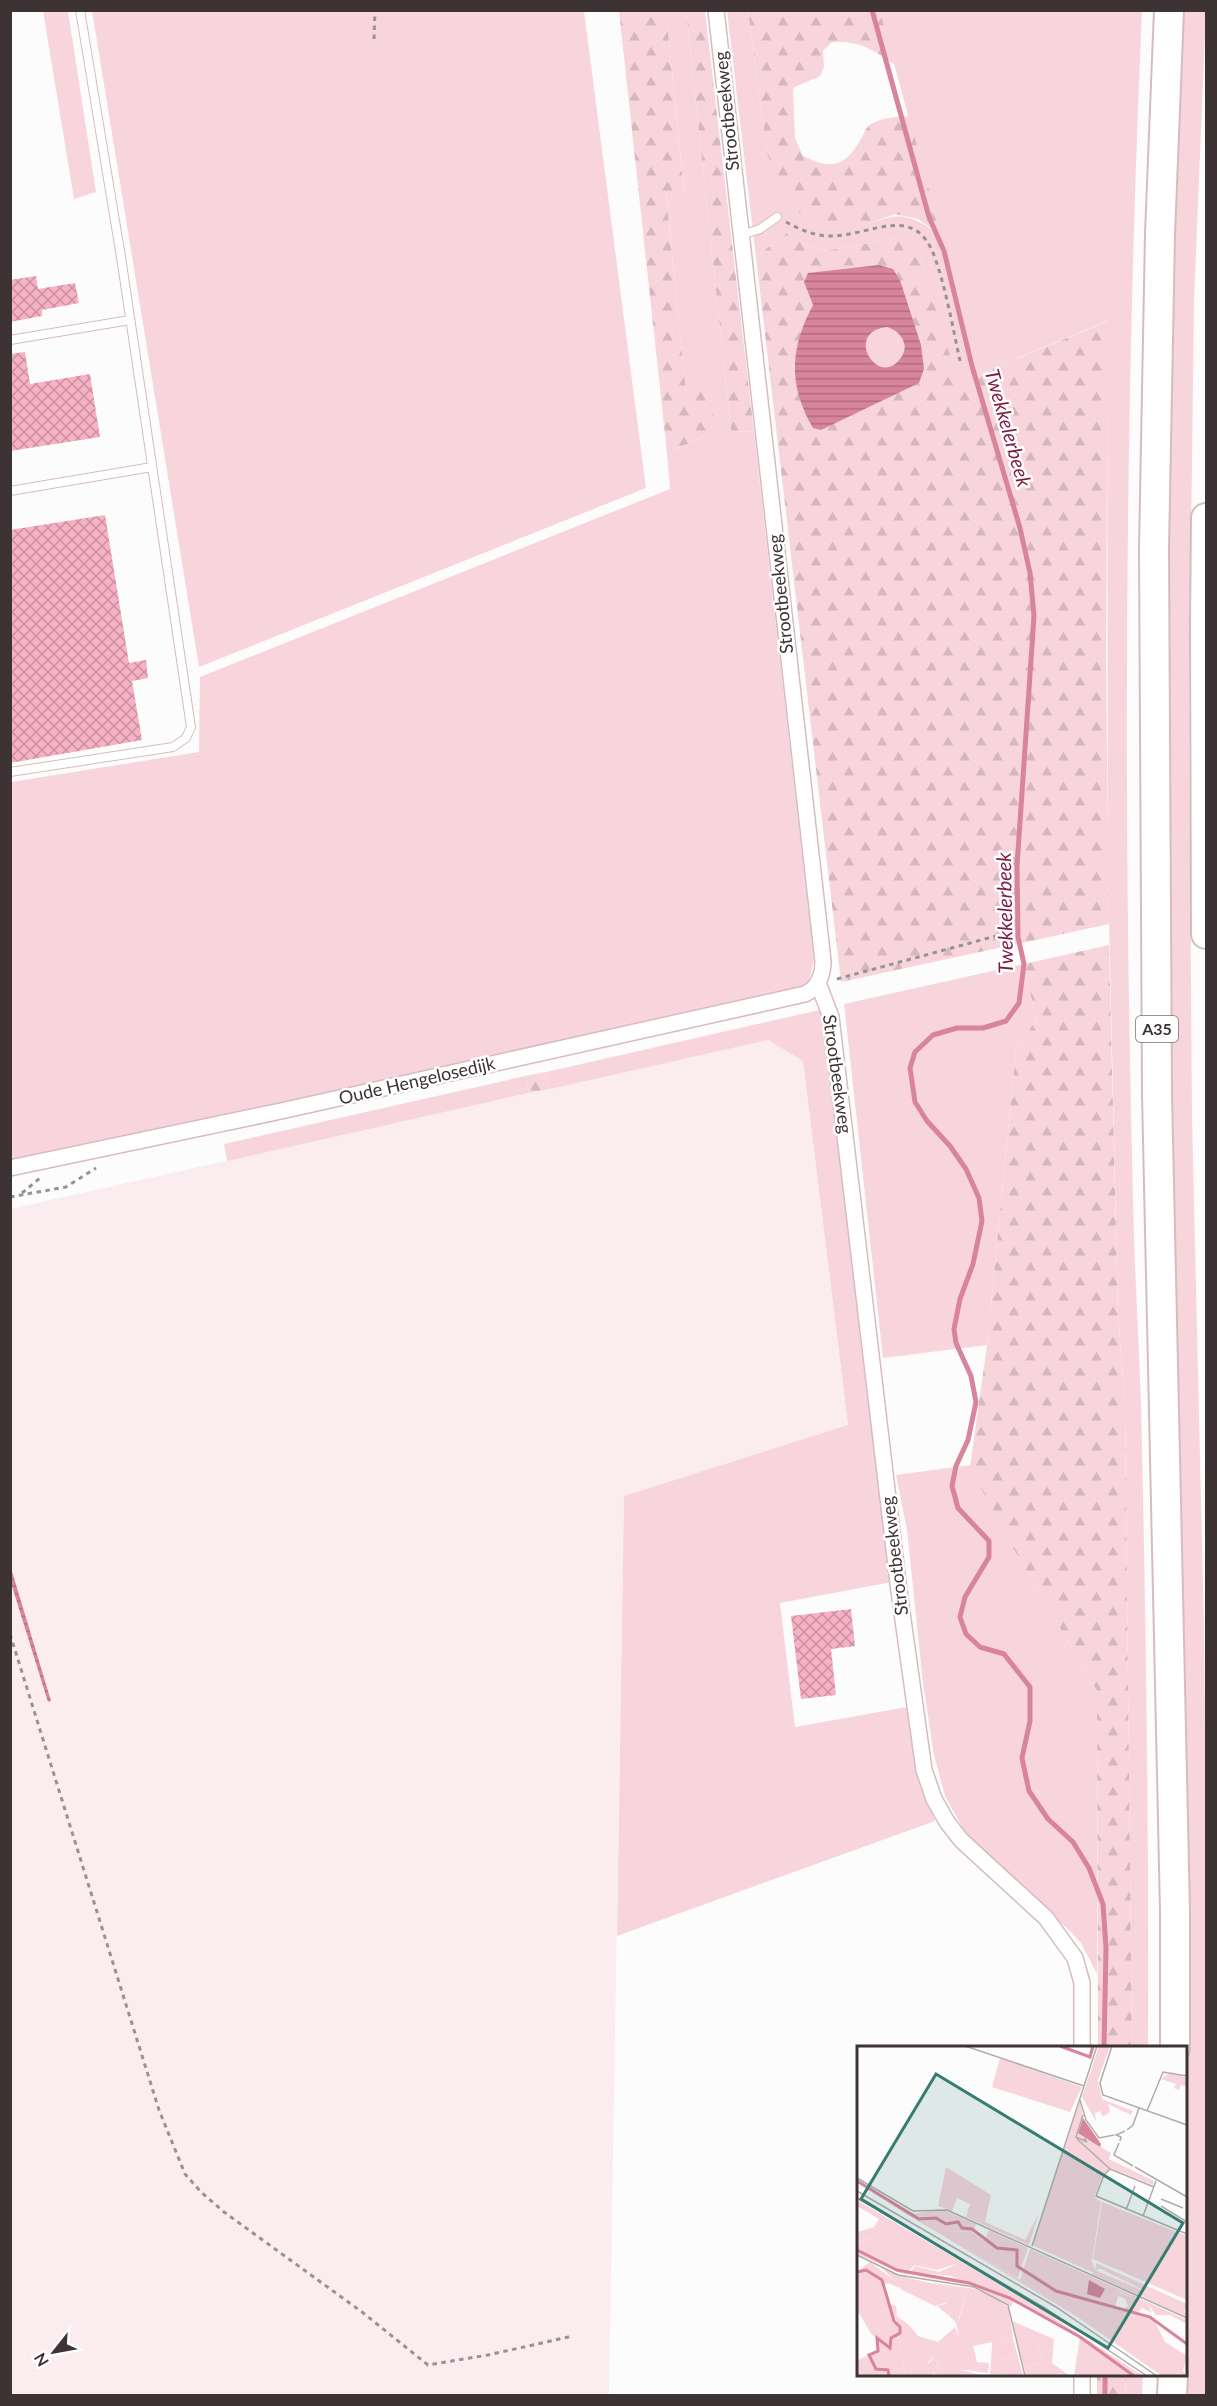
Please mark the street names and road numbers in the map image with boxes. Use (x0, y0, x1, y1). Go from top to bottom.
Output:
street label: Strootbeekweg (709, 50, 743, 172)
street label: Strootbeekweg (763, 533, 797, 655)
street label: Strootbeekweg (819, 1013, 857, 1135)
road number: A35 (1136, 1016, 1178, 1042)
street label: Oude Hengelosedijk (336, 1051, 498, 1109)
street label: Strootbeekweg (876, 1495, 912, 1617)

